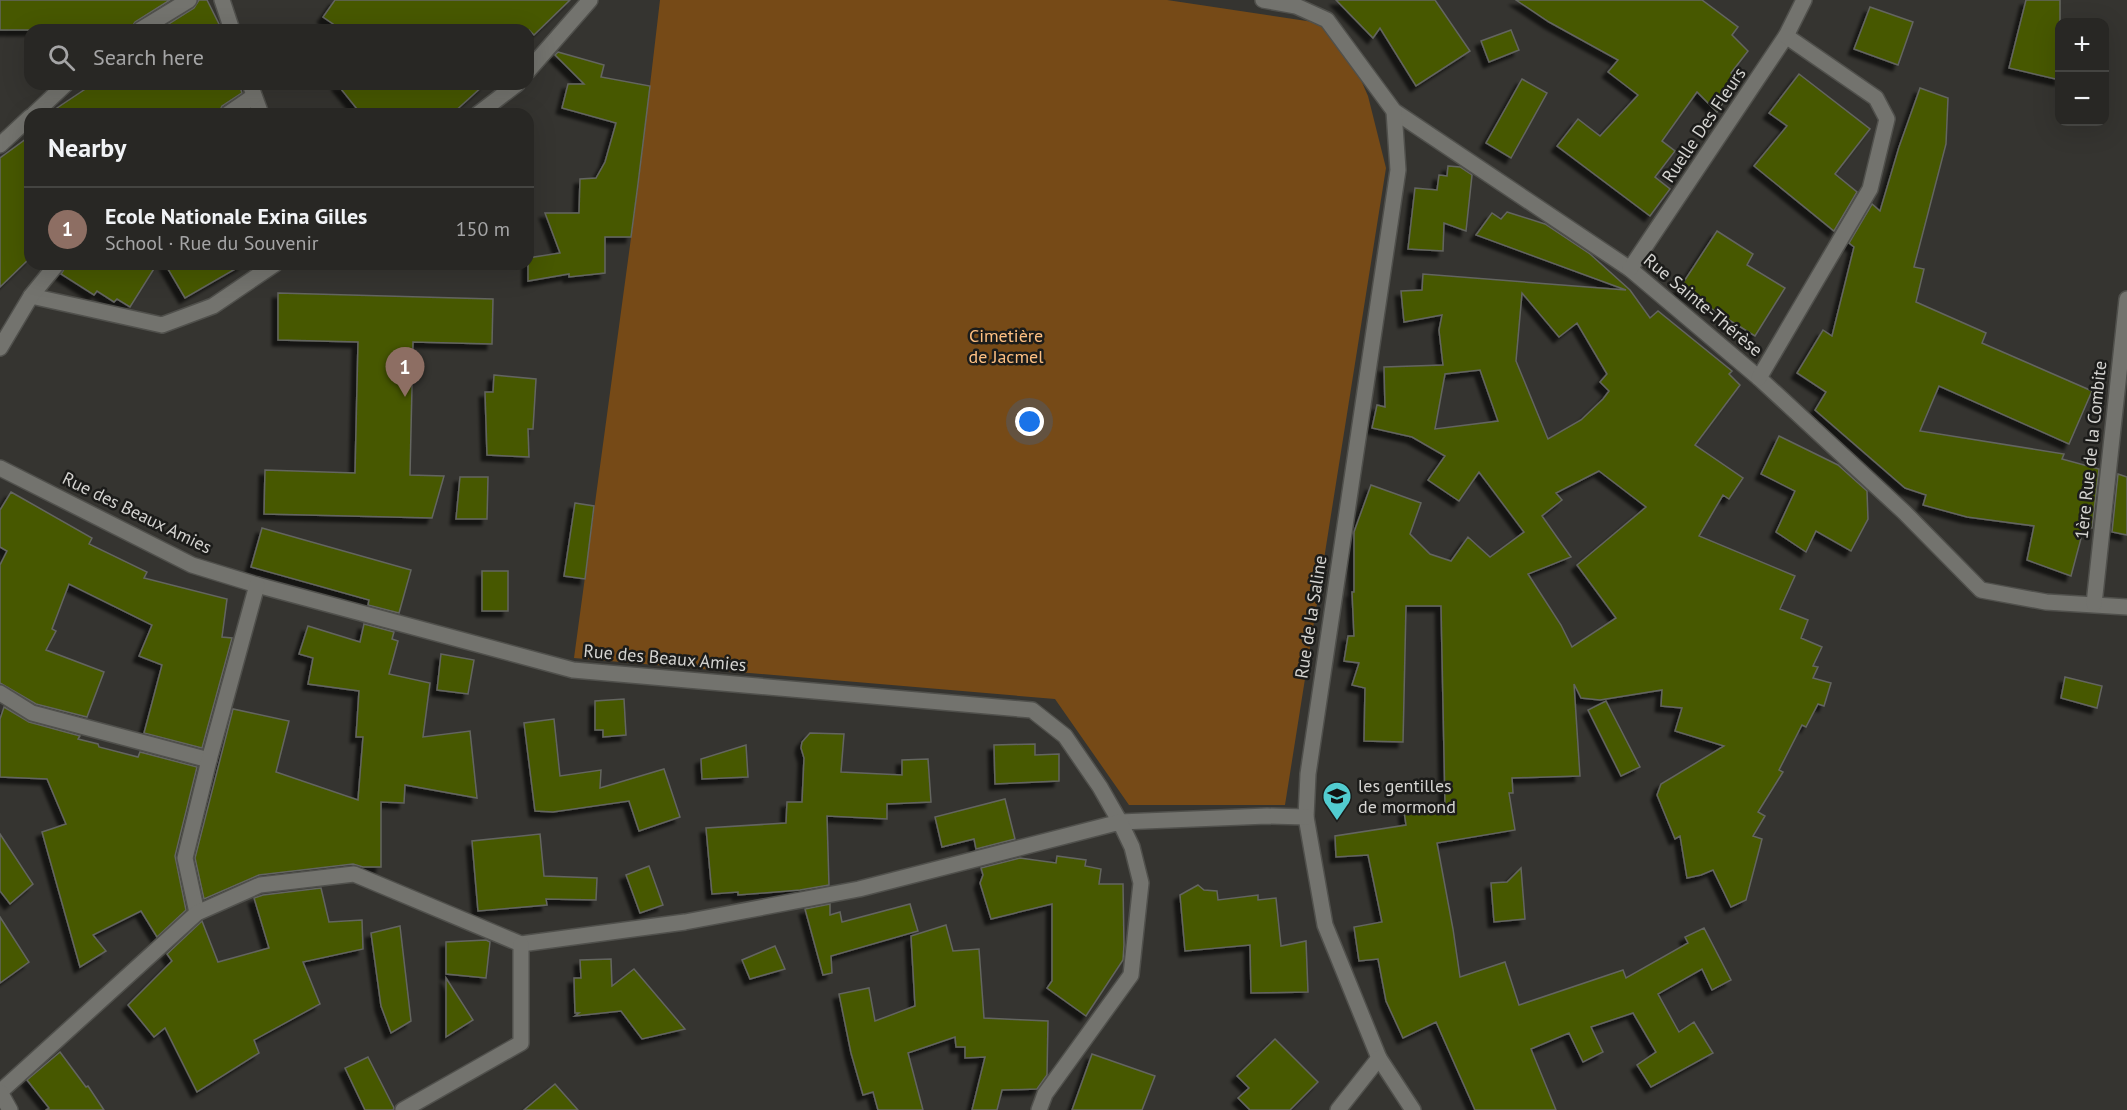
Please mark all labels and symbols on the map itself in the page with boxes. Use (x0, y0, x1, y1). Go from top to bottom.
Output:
street label: Ruelle Des Fleurs (1657, 63, 1751, 187)
street label: Rue Sainte-Thérèse (1639, 248, 1768, 361)
park label: Cimetière de Jacmel (969, 324, 1044, 368)
pin: 1 (386, 348, 424, 397)
street label: 1ère Rue de la Combite (2070, 360, 2111, 540)
your location (1015, 407, 1044, 436)
street label: Rue des Beaux Amies (59, 466, 216, 559)
street label: Rue de la Saline (1289, 554, 1332, 680)
street label: Rue des Beaux Amies (583, 639, 747, 676)
place label: les gentilles de mormond (1358, 774, 1456, 818)
school or university icon: les gentilles de mormond (1321, 780, 1353, 822)

